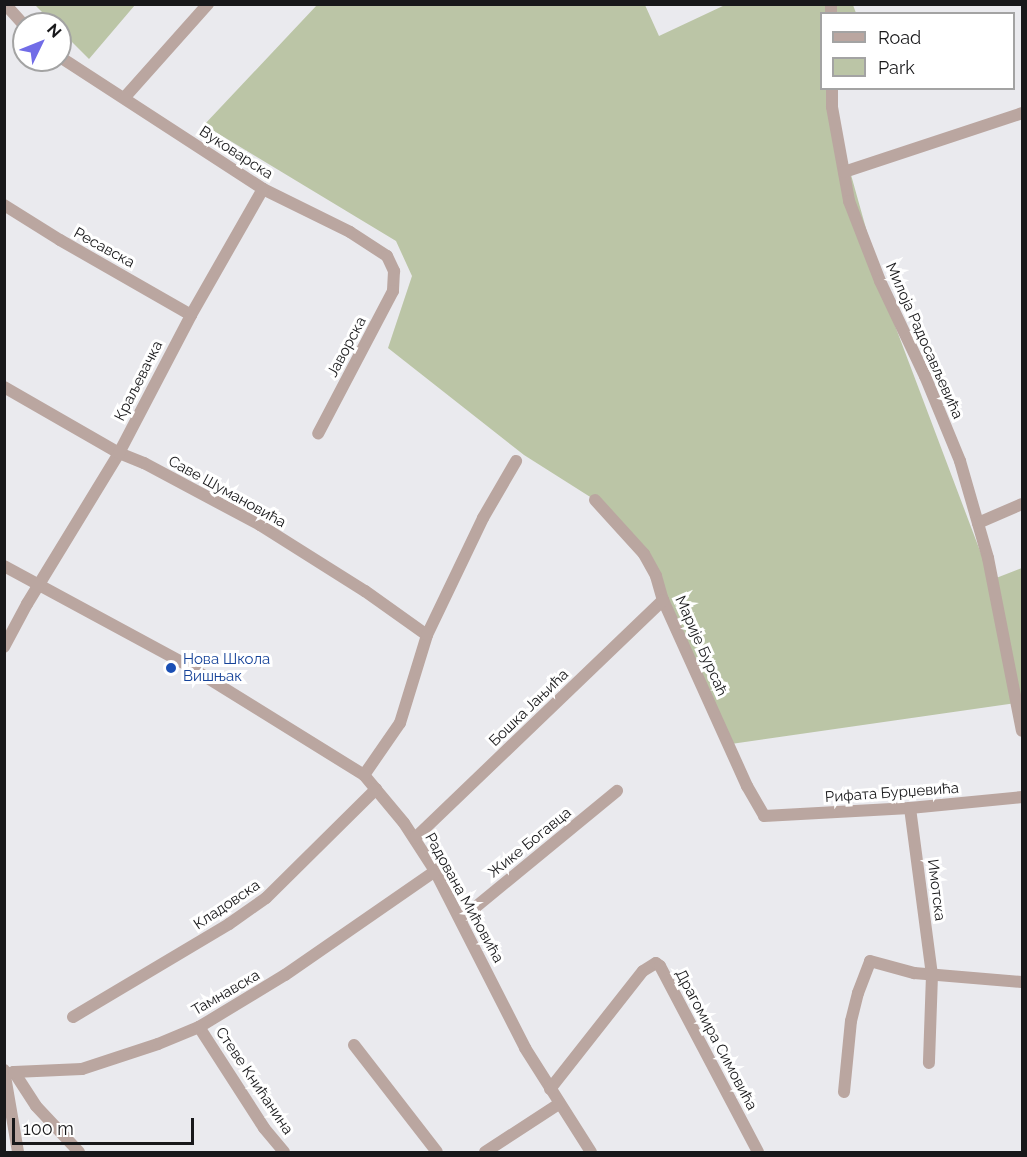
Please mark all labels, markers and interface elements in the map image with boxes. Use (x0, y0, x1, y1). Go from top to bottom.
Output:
north arrow (12, 12, 72, 72)
legend (820, 12, 1015, 90)
text: N (43, 20, 65, 42)
text: Road (878, 27, 921, 48)
text: Park (878, 57, 915, 78)
street label: Вуковарска (196, 123, 276, 183)
street label: Ресавска (70, 224, 138, 272)
street label: Милоја Радосављевића (881, 260, 967, 422)
street label: Јаворска (324, 314, 370, 380)
street label: Краљевачка (111, 338, 167, 424)
street label: Саве Шумановића (165, 452, 289, 532)
street label: Марије Бурсаћ (671, 593, 731, 699)
place label: Нова Школа Вишњак (183, 650, 270, 685)
marker: Нова Школа Вишњак (164, 661, 178, 675)
street label: Бошка Јањића (485, 665, 573, 751)
street label: Рифата Бурџевића (824, 779, 960, 807)
street label: Жике Богавца (485, 804, 575, 882)
street label: Радована Мићовића (421, 830, 507, 966)
street label: Имотска (923, 858, 949, 922)
street label: Кладовска (190, 876, 264, 934)
street label: Тамнавска (189, 966, 263, 1020)
street label: Драгомира Симовића (671, 967, 761, 1113)
street label: Стеве Книћанина (211, 1024, 297, 1138)
scale bar (15, 1106, 196, 1144)
text: 100 m (23, 1118, 74, 1139)

